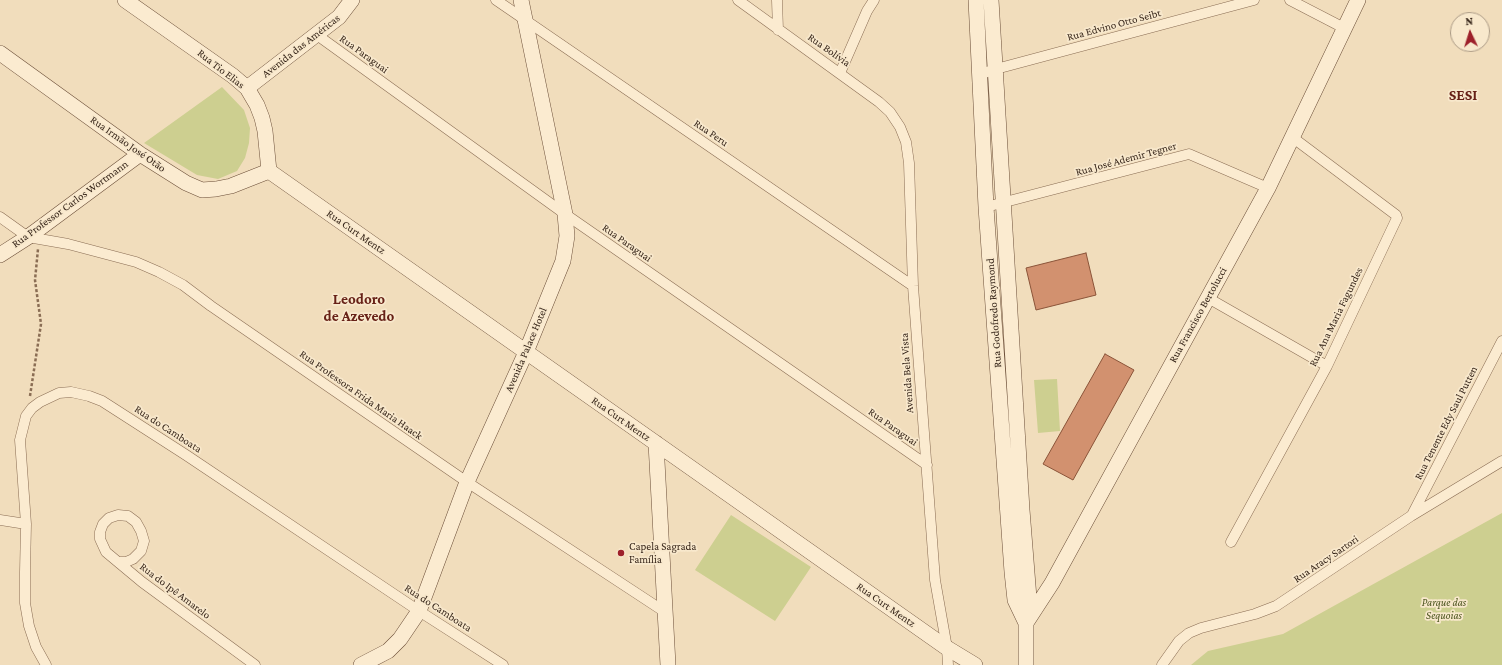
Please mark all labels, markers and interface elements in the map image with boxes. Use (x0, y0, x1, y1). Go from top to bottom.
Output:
street label: Rua Edvino Otto Seibt (1066, 6, 1162, 44)
street label: Avenida das Américas (259, 11, 343, 81)
north arrow (1450, 12, 1490, 52)
text: N (1465, 15, 1473, 27)
street label: Rua Bolívia (805, 30, 853, 70)
street label: Rua Paraguai (337, 32, 391, 76)
street label: Rua Tio Elias (195, 46, 247, 92)
district label: SESI (1449, 86, 1477, 104)
street label: Rua Irmão José Otão (88, 113, 168, 175)
street label: Rua Peru (691, 117, 731, 149)
street label: Rua José Ademir Tegner (1074, 139, 1178, 179)
street label: Rua Professor Carlos Wortmann (9, 157, 131, 251)
street label: Rua Curt Mentz (324, 207, 388, 257)
street label: Rua Paraguai (600, 221, 654, 265)
street label: Rua Godofredo Raymond (984, 258, 1004, 368)
street label: Rua Francisco Bertolucci (1166, 265, 1230, 365)
street label: Rua Ana Maria Fagundes (1306, 265, 1366, 369)
district label: Leodoro de Azevedo (324, 290, 394, 325)
street label: Avenida Palace Hotel (502, 305, 550, 395)
street label: Avenida Bela Vista (898, 332, 916, 414)
street label: Rua Professora Frida Maria Haack (297, 347, 425, 443)
street label: Rua Tenente Edy Saul Putten (1412, 364, 1480, 482)
street label: Rua Curt Mentz (589, 394, 653, 444)
street label: Rua do Camboata (132, 402, 204, 456)
street label: Rua Paraguai (866, 405, 920, 449)
street label: Rua Aracy Sartori (1291, 532, 1361, 586)
place label: Capela Sagrada Família (629, 540, 696, 566)
marker: Capela Sagrada Família (616, 548, 626, 558)
street label: Rua do Ipê Amarelo (137, 560, 213, 622)
street label: Rua Curt Mentz (854, 580, 918, 630)
street label: Rua do Camboata (402, 581, 474, 635)
park label: Parque das Sequoias (1422, 596, 1466, 622)

